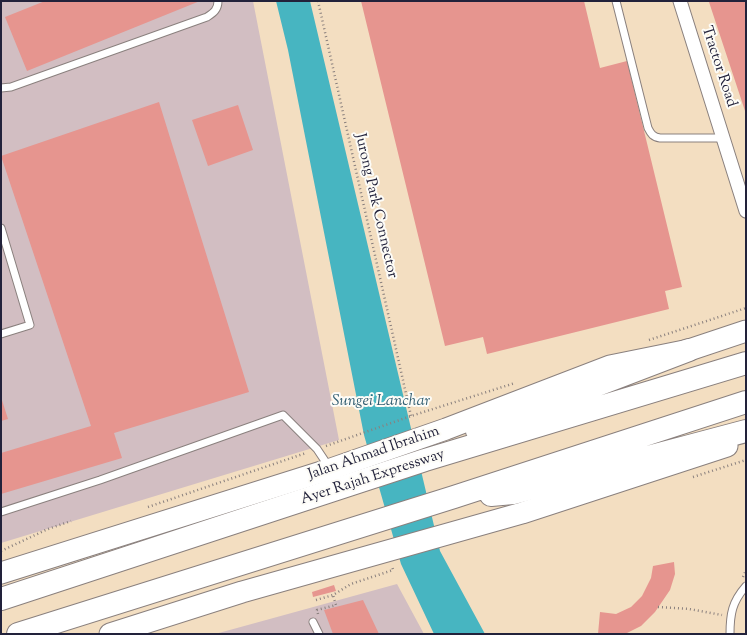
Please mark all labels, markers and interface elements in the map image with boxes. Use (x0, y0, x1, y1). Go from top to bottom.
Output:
street label: Tractor Road (696, 24, 740, 110)
street label: Jurong Park Connector (350, 132, 400, 280)
water label: Sungei Lanchar (332, 392, 430, 412)
street label: Jalan Ahmad Ibrahim (306, 423, 442, 485)
street label: Ayer Rajah Expressway (299, 446, 447, 510)

